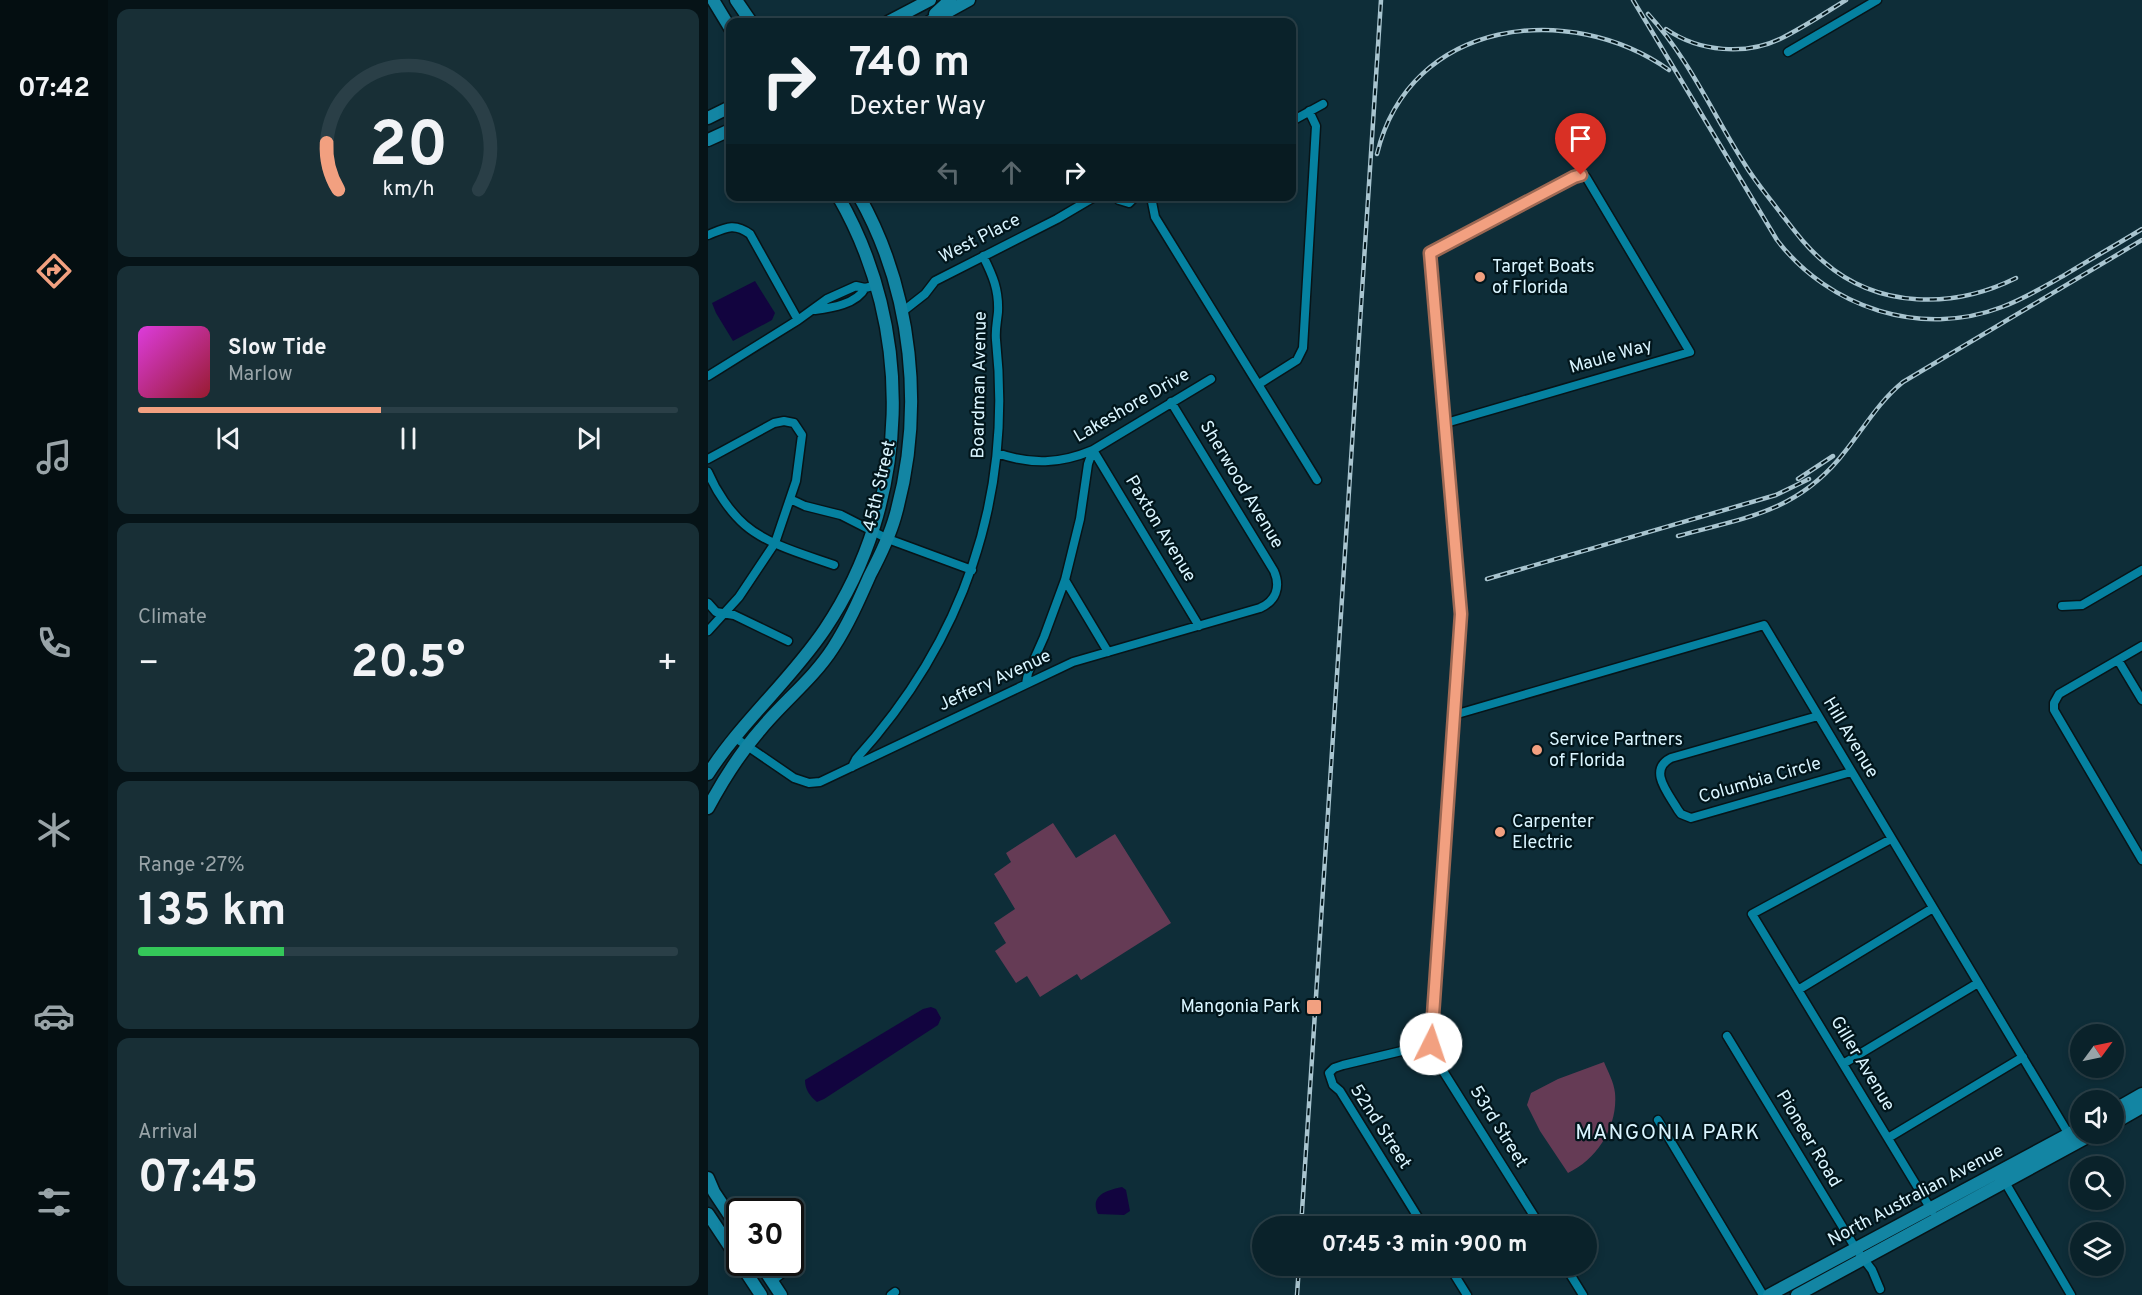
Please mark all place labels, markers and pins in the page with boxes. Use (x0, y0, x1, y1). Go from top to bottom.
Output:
pin (1555, 113, 1606, 175)
place label: Target Boats of Florida (1492, 256, 1595, 300)
marker: Target Boats of Florida (1473, 270, 1487, 284)
place label: Service Partners of Florida (1549, 729, 1683, 773)
marker: Service Partners of Florida (1530, 743, 1544, 757)
place label: Carpenter Electric (1512, 811, 1594, 855)
marker: Carpenter Electric (1493, 825, 1507, 839)
place label: Mangonia Park (1180, 996, 1300, 1019)
marker: Mangonia Park (1305, 998, 1323, 1016)

